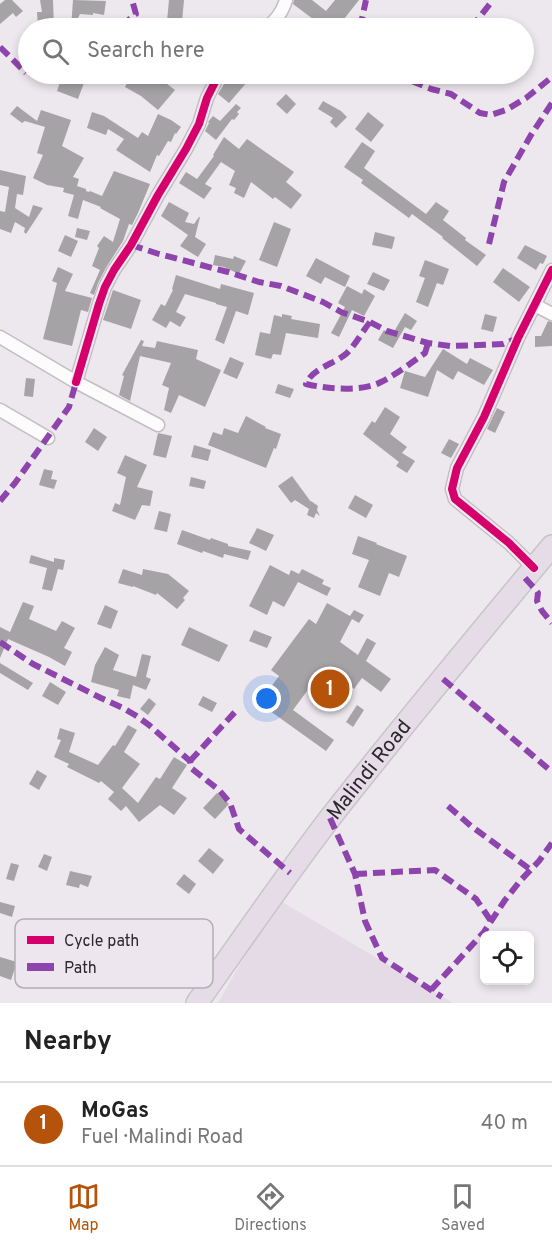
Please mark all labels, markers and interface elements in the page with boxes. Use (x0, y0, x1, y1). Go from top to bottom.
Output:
search box (18, 18, 534, 84)
icon: search (39, 35, 72, 68)
text: Search here (87, 38, 205, 65)
pin: 1 (310, 666, 350, 712)
your location (252, 684, 281, 713)
street label: Malindi Road (322, 715, 418, 826)
legend (15, 919, 213, 988)
map controls (480, 931, 534, 985)
button: locate (480, 931, 534, 985)
text: Cycle path (64, 932, 139, 952)
text: Path (64, 959, 97, 979)
text: Nearby (24, 1026, 112, 1059)
text: MoGas (81, 1098, 149, 1125)
text: 1 (40, 1111, 48, 1137)
text: 40 m (481, 1111, 528, 1137)
text: Fuel · Malindi Road (81, 1125, 243, 1151)
tab: Map (67, 1180, 100, 1236)
tab: Directions (234, 1180, 307, 1236)
tab: Saved (441, 1180, 485, 1236)

